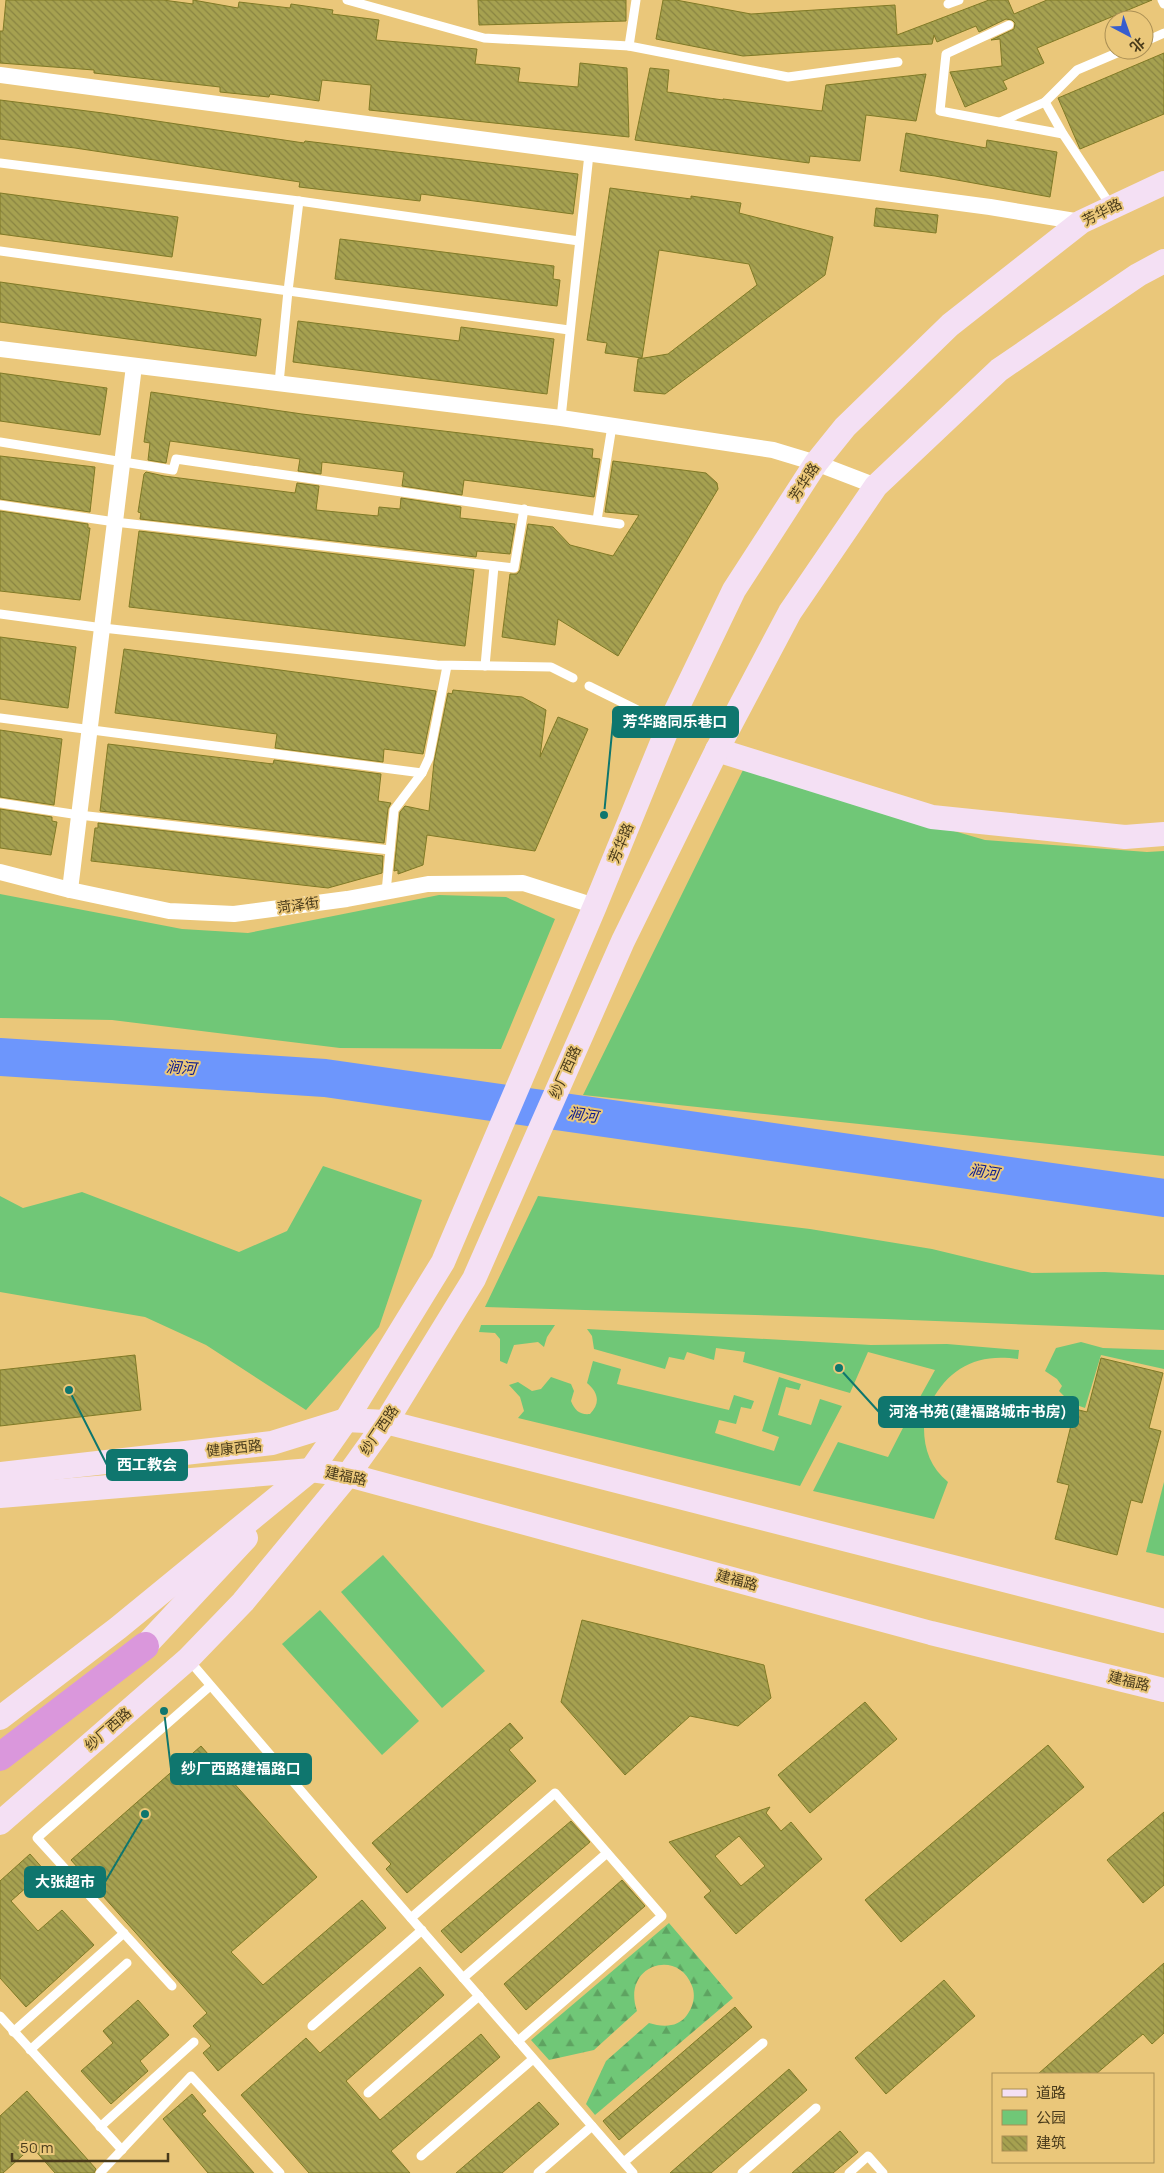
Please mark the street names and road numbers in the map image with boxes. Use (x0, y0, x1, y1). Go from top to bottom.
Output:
street label: 芳华路 (1079, 194, 1125, 230)
street label: 芳华路 (784, 459, 823, 505)
street label: 芳华路 (604, 820, 637, 866)
street label: 菏泽街 (276, 892, 320, 917)
street label: 纱厂西路 (544, 1042, 585, 1101)
street label: 纱厂西路 (355, 1401, 402, 1458)
street label: 健康西路 (205, 1435, 263, 1460)
street label: 建福路 (324, 1462, 369, 1489)
street label: 建福路 (714, 1565, 760, 1594)
street label: 建福路 (1106, 1666, 1152, 1695)
street label: 纱厂西路 (80, 1703, 135, 1754)

